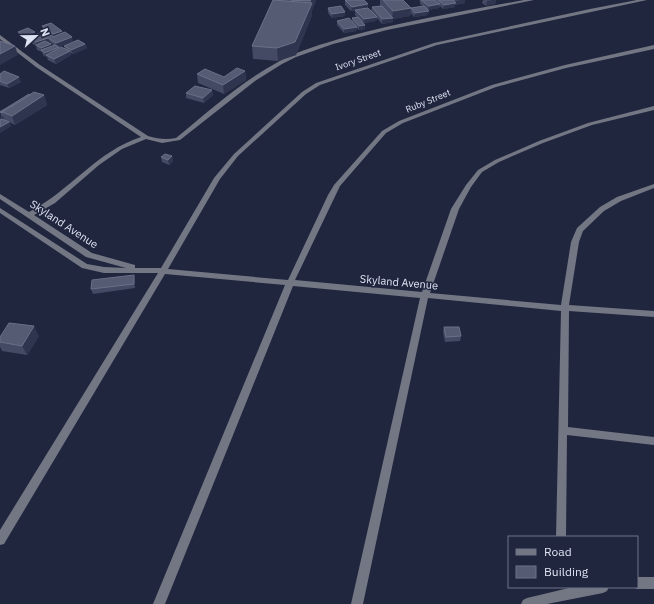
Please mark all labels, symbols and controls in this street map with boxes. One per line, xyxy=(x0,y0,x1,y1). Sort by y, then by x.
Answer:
north arrow xyxy=(16,16,56,56)
text: N xyxy=(37,26,53,39)
street label: Ivory Street xyxy=(333,47,382,72)
street label: Ruby Street xyxy=(404,87,452,115)
street label: Skyland Avenue xyxy=(27,197,101,251)
street label: Skyland Avenue xyxy=(359,272,439,292)
legend xyxy=(508,536,638,588)
text: Road xyxy=(544,544,572,559)
text: Building xyxy=(544,564,589,579)

